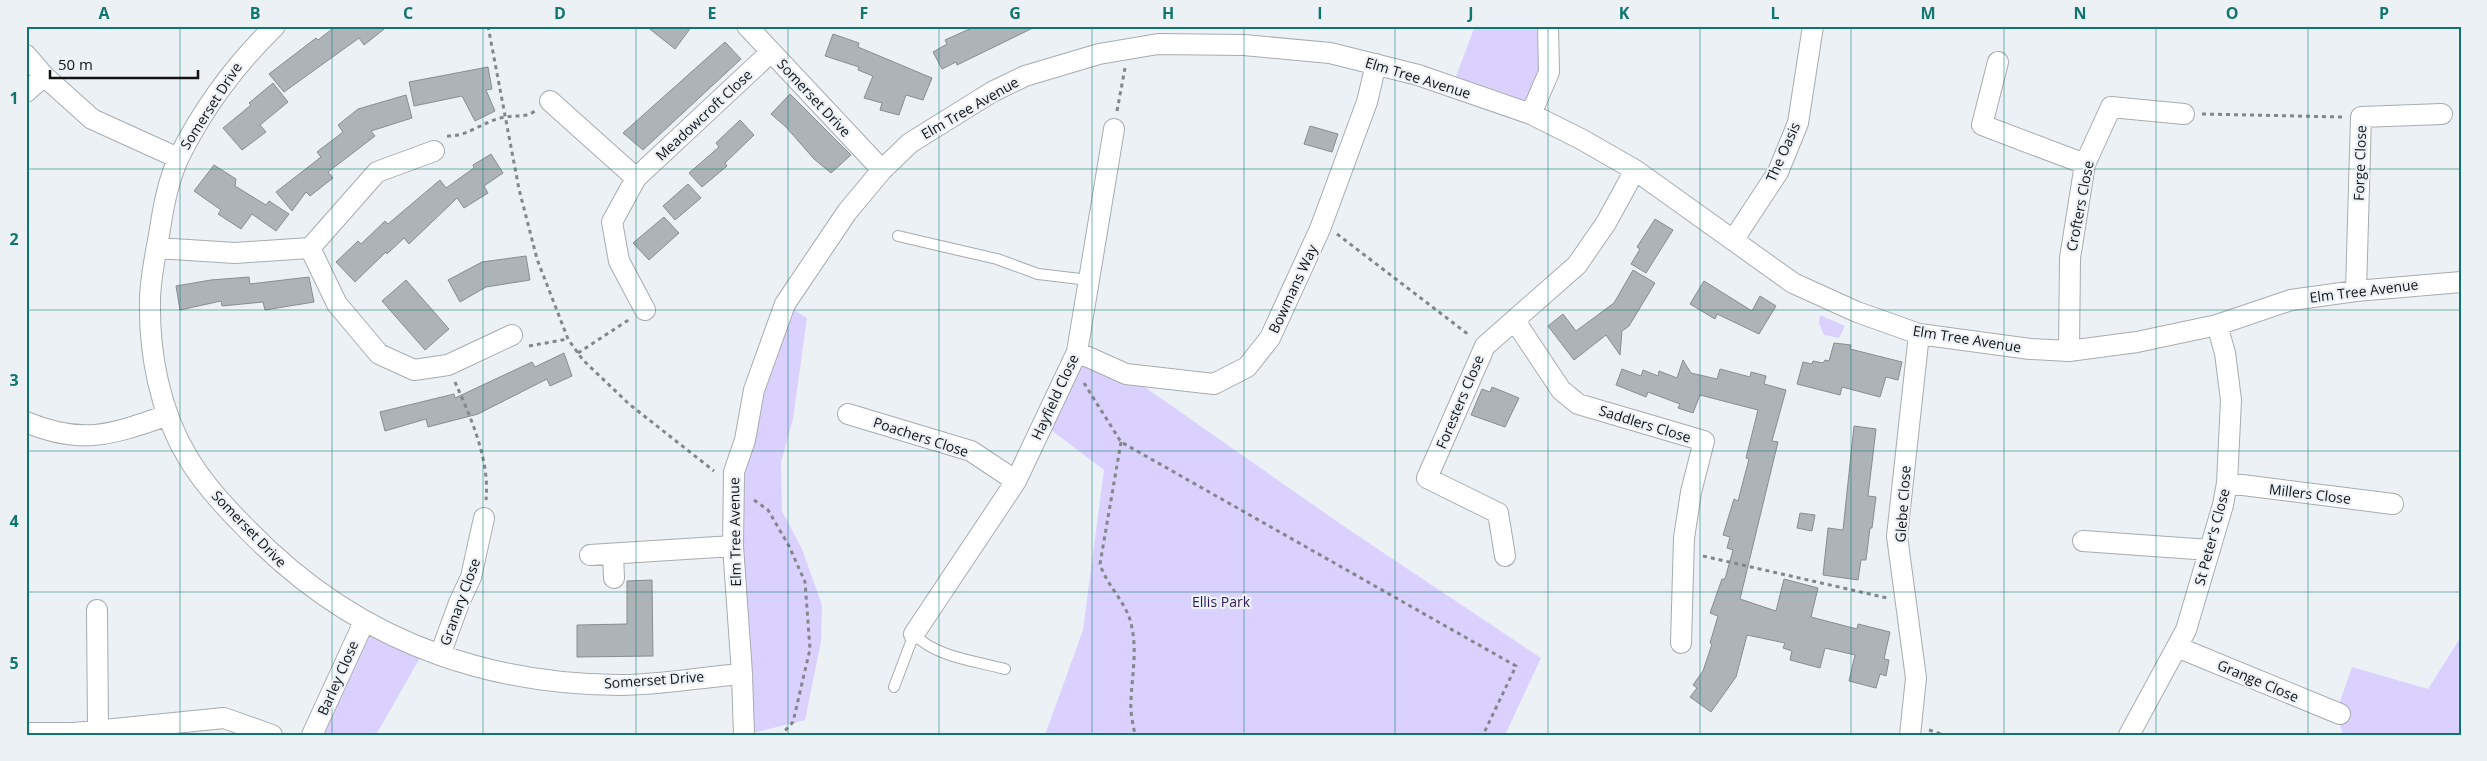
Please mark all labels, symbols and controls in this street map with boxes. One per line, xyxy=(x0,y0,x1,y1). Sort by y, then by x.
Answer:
text: A xyxy=(98,2,110,24)
text: B xyxy=(250,2,260,24)
text: C xyxy=(403,2,413,24)
text: D xyxy=(554,2,566,24)
text: E xyxy=(708,2,717,24)
text: F xyxy=(860,2,868,24)
text: G xyxy=(1009,2,1021,24)
text: H xyxy=(1162,2,1174,24)
text: I xyxy=(1317,2,1323,24)
text: J xyxy=(1466,2,1474,24)
text: K xyxy=(1619,2,1630,24)
text: L xyxy=(1770,2,1780,24)
text: M xyxy=(1920,2,1936,24)
text: N xyxy=(2073,2,2087,24)
text: O xyxy=(2226,2,2238,24)
text: P xyxy=(2379,2,2389,24)
scale bar xyxy=(50,48,198,80)
street label: Elm Tree Avenue xyxy=(1363,52,1473,103)
text: 50 m xyxy=(58,54,93,74)
street label: Somerset Drive xyxy=(773,55,856,141)
street label: Somerset Drive xyxy=(175,58,246,153)
street label: Meadowcroft Close xyxy=(651,65,756,164)
street label: Elm Tree Avenue xyxy=(918,72,1022,143)
text: 1 xyxy=(9,87,19,109)
street label: The Oasis xyxy=(1761,119,1804,185)
street label: Forge Close xyxy=(2349,125,2370,201)
street label: Crofters Close xyxy=(2061,159,2098,253)
text: 2 xyxy=(9,228,19,250)
street label: Bowmans Way xyxy=(1264,241,1322,336)
street label: Elm Tree Avenue xyxy=(2308,274,2420,307)
street label: Elm Tree Avenue xyxy=(1912,321,2023,356)
street label: Hayfield Close xyxy=(1026,351,1083,443)
street label: Foresters Close xyxy=(1431,352,1488,452)
text: 3 xyxy=(9,369,19,391)
street label: Saddlers Close xyxy=(1597,401,1694,447)
street label: Poachers Close xyxy=(871,412,971,461)
street label: Glebe Close xyxy=(1890,465,1915,543)
street label: Elm Tree Avenue xyxy=(724,477,745,587)
street label: Millers Close xyxy=(2268,479,2352,508)
street label: Somerset Drive xyxy=(208,486,291,571)
street label: St Peter's Close xyxy=(2189,486,2234,588)
text: 4 xyxy=(9,510,19,532)
street label: Granary Close xyxy=(435,555,484,648)
park label: Ellis Park xyxy=(1192,592,1251,611)
street label: Barley Close xyxy=(313,637,363,718)
text: 5 xyxy=(9,652,19,674)
street label: Grange Close xyxy=(2215,655,2302,706)
street label: Somerset Drive xyxy=(603,667,705,692)

